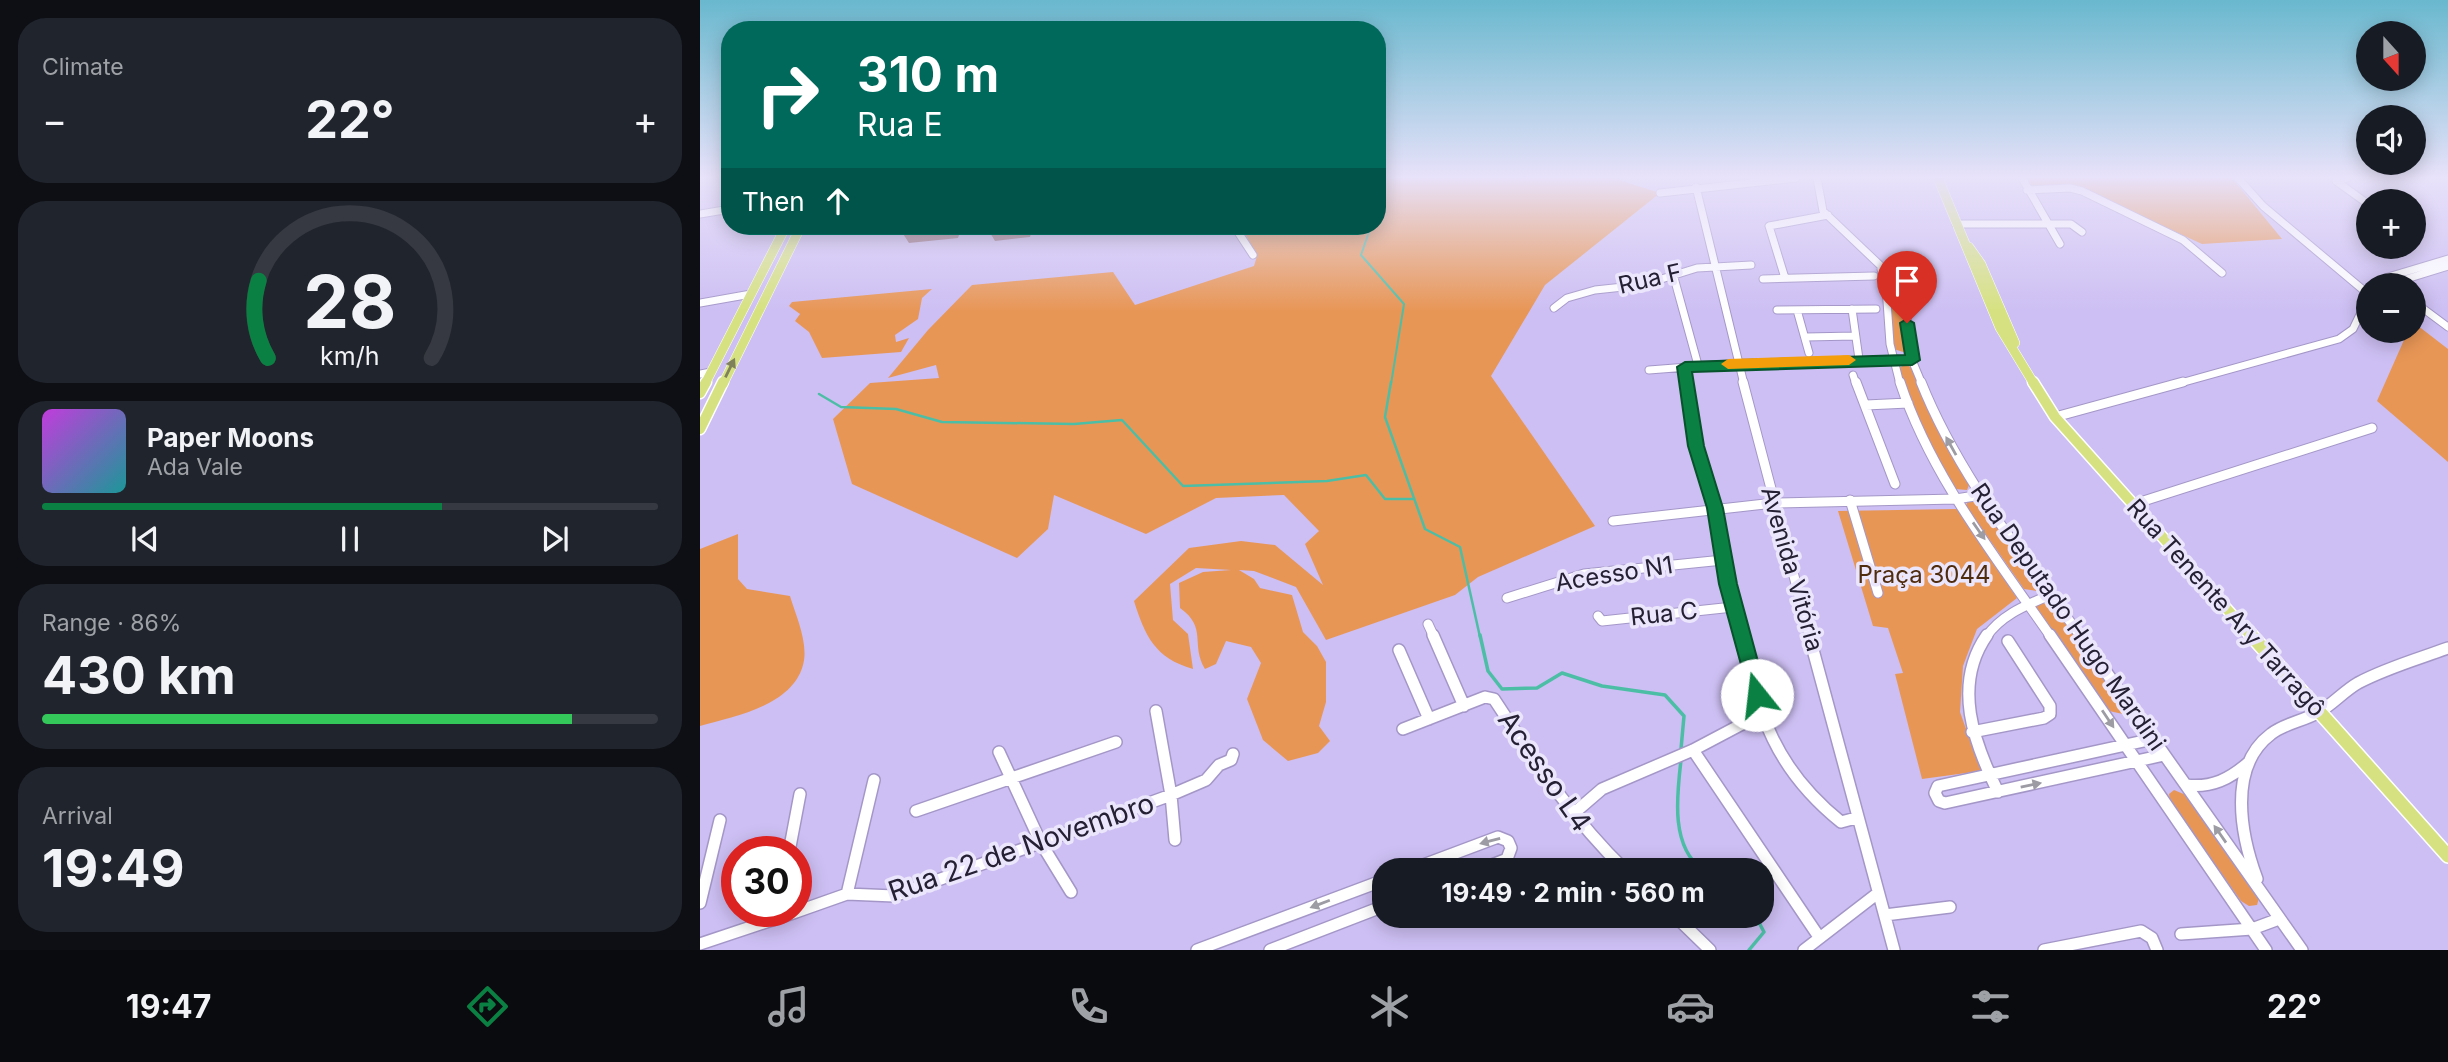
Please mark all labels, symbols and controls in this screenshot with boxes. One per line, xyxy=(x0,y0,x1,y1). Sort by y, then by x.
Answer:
north arrow xyxy=(2356,21,2426,91)
map controls xyxy=(2356,21,2426,343)
text: 310 m xyxy=(857,45,999,104)
icon: right xyxy=(742,49,833,140)
text: Climate xyxy=(42,53,124,81)
text: 22° xyxy=(305,88,395,151)
text: − xyxy=(42,97,67,143)
text: + xyxy=(633,97,658,143)
text: Rua E xyxy=(857,105,943,144)
button: sound xyxy=(2356,105,2426,175)
icon: ahead xyxy=(819,182,857,220)
text: Then xyxy=(742,186,805,217)
button: + xyxy=(2356,189,2426,259)
pin xyxy=(1877,251,1937,323)
text: 28 xyxy=(303,257,397,346)
street label: Rua F xyxy=(1615,257,1684,300)
icon: arrive xyxy=(1888,262,1926,300)
button: − xyxy=(2356,273,2426,343)
text: km/h xyxy=(320,341,380,371)
one-way arrow xyxy=(725,358,736,378)
text: Paper Moons xyxy=(147,422,314,453)
one-way arrow xyxy=(1945,436,1957,456)
text: Ada Vale xyxy=(147,453,243,481)
street label: Rua Deputado Hugo Mardini xyxy=(1965,478,2172,756)
street label: Avenida Vitória xyxy=(1755,483,1830,655)
street label: Rua Tenente Ary Tarragô xyxy=(2121,493,2332,722)
icon: previous xyxy=(126,520,164,558)
icon: pause xyxy=(331,520,369,558)
icon: next xyxy=(536,520,574,558)
one-way arrow xyxy=(1972,522,1986,540)
street label: Acesso N1 xyxy=(1553,550,1675,597)
park label: Praça 3044 xyxy=(1858,560,1990,589)
street label: Rua C xyxy=(1629,596,1699,631)
text: Range · 86% xyxy=(42,609,181,637)
text: 430 km xyxy=(42,644,236,707)
position arrow xyxy=(1720,658,1794,732)
street label: Acesso L4 xyxy=(1491,704,1599,838)
one-way arrow xyxy=(2101,710,2115,728)
one-way arrow xyxy=(2020,779,2042,790)
street label: Rua 22 de Novembro xyxy=(884,786,1158,908)
text: Arrival xyxy=(42,802,113,830)
one-way arrow xyxy=(2213,825,2227,843)
speed limit sign: 30 xyxy=(721,836,812,927)
one-way arrow xyxy=(1479,836,1501,847)
text: 19:49 xyxy=(42,837,185,900)
text: 19:49 · 2 min · 560 m xyxy=(1441,877,1705,908)
one-way arrow xyxy=(1310,898,1331,909)
icon: directions xyxy=(463,982,512,1031)
icon: music xyxy=(764,982,813,1031)
icon: phone xyxy=(1064,982,1113,1031)
icon: climate xyxy=(1365,982,1414,1031)
icon: car xyxy=(1666,982,1715,1031)
icon: filters xyxy=(1966,982,2015,1031)
text: 19:47 xyxy=(126,987,211,1026)
text: 22° xyxy=(2267,987,2322,1026)

